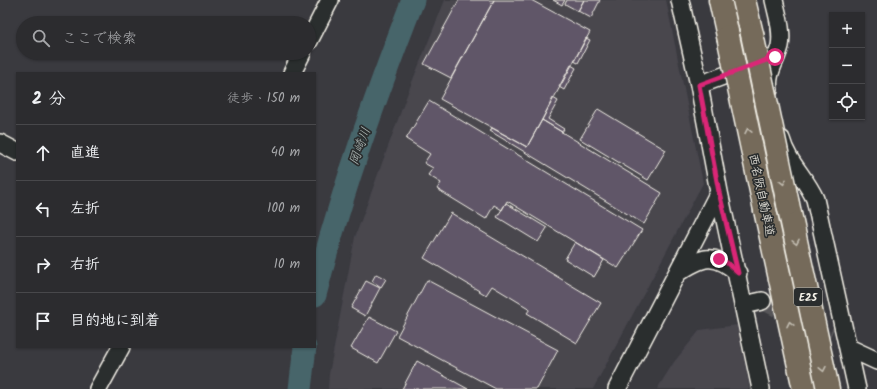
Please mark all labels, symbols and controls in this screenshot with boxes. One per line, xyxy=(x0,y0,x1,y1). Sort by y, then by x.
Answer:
map controls xyxy=(829,12,865,120)
button: + xyxy=(829,12,865,48)
search box xyxy=(16,16,316,60)
icon: search xyxy=(30,27,52,49)
text: ここで検索 xyxy=(62,27,137,51)
route start xyxy=(766,48,784,66)
button: − xyxy=(829,48,865,84)
button: locate xyxy=(829,84,865,120)
text: 2 分 xyxy=(32,86,65,113)
text: 徒歩 · 150 m xyxy=(227,88,300,109)
water label: 岡崎川 xyxy=(344,125,377,168)
one-way arrow xyxy=(744,128,752,134)
text: 直進 xyxy=(70,141,100,165)
icon: ahead xyxy=(32,142,54,164)
text: 40 m xyxy=(271,142,300,163)
street label: 西名阪自動車道 xyxy=(743,152,780,238)
one-way arrow xyxy=(779,179,787,185)
text: 左折 xyxy=(70,197,100,221)
icon: left xyxy=(32,198,54,220)
text: 100 m xyxy=(267,198,300,219)
one-way arrow xyxy=(792,239,800,245)
route end xyxy=(710,250,728,268)
text: 右折 xyxy=(70,253,100,277)
icon: right xyxy=(32,254,54,276)
text: 10 m xyxy=(274,254,300,275)
road number: E25 xyxy=(794,288,822,306)
text: 目的地に到着 xyxy=(70,309,160,333)
icon: arrive xyxy=(32,310,54,332)
one-way arrow xyxy=(786,320,795,327)
one-way arrow xyxy=(819,366,827,372)

